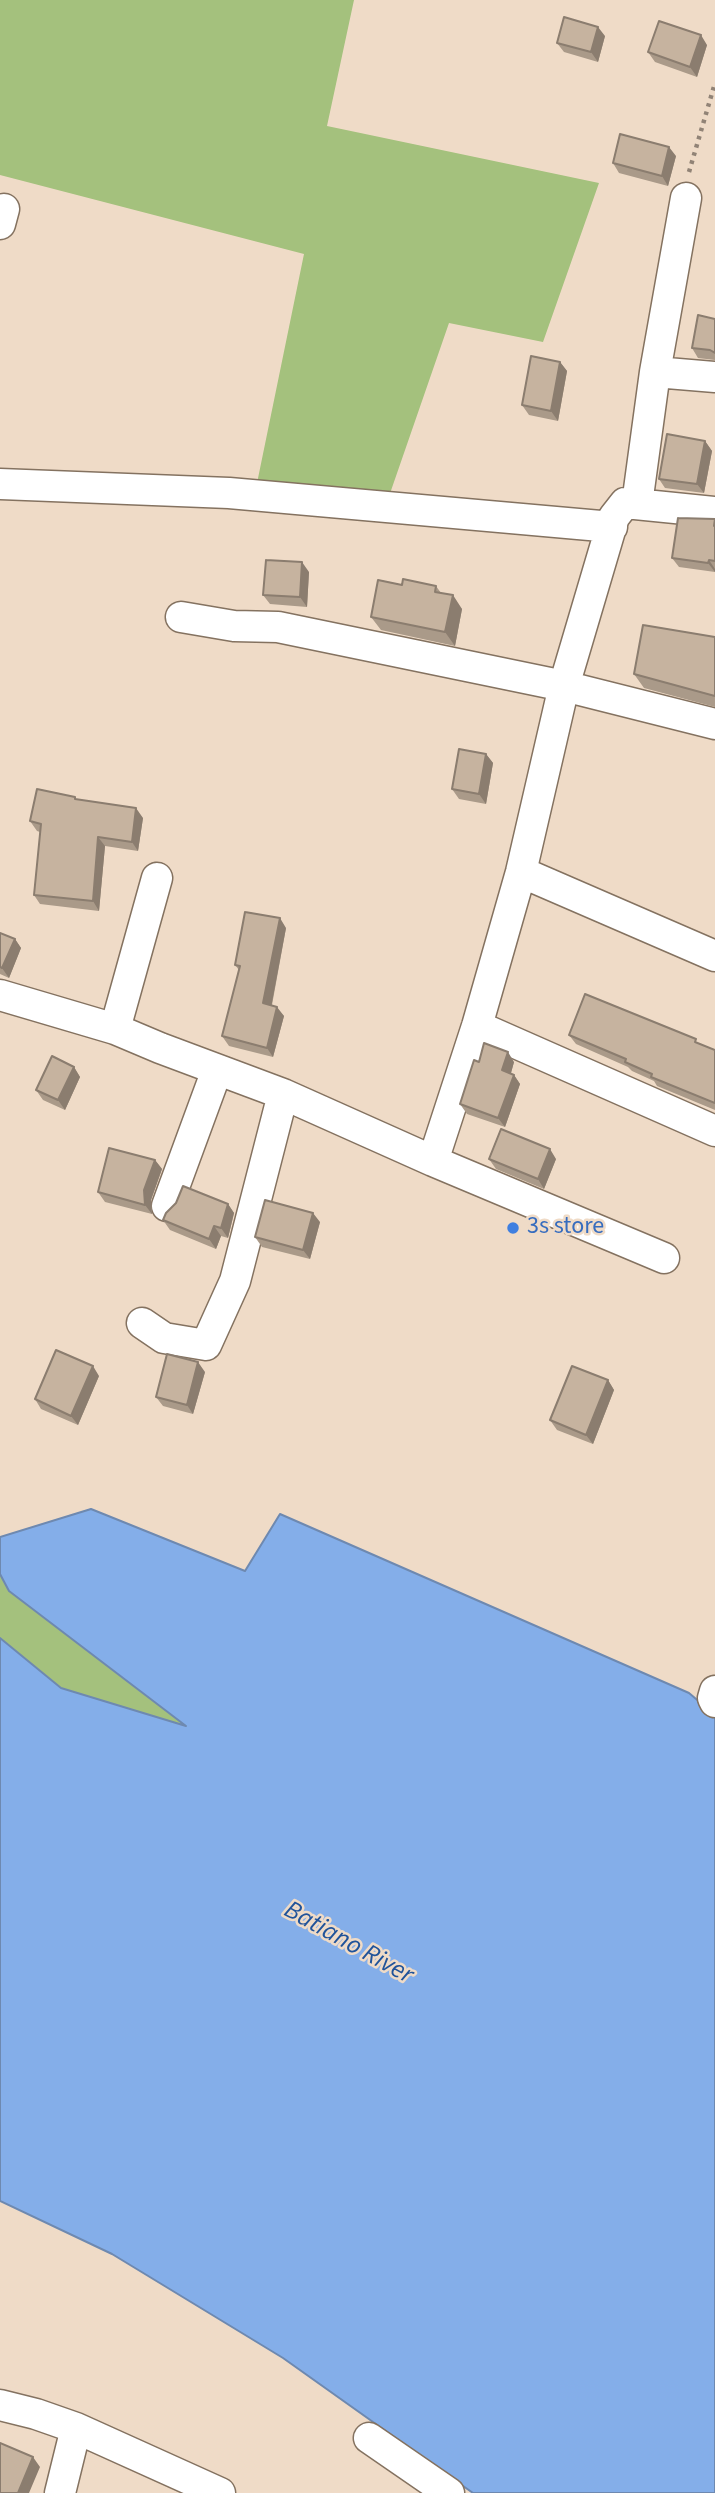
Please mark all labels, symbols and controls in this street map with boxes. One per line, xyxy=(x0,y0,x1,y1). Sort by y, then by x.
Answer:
place label: 3s store xyxy=(527,1214,604,1242)
marker: 3s store xyxy=(505,1220,521,1236)
water label: Batiano River xyxy=(278,1896,418,1992)

